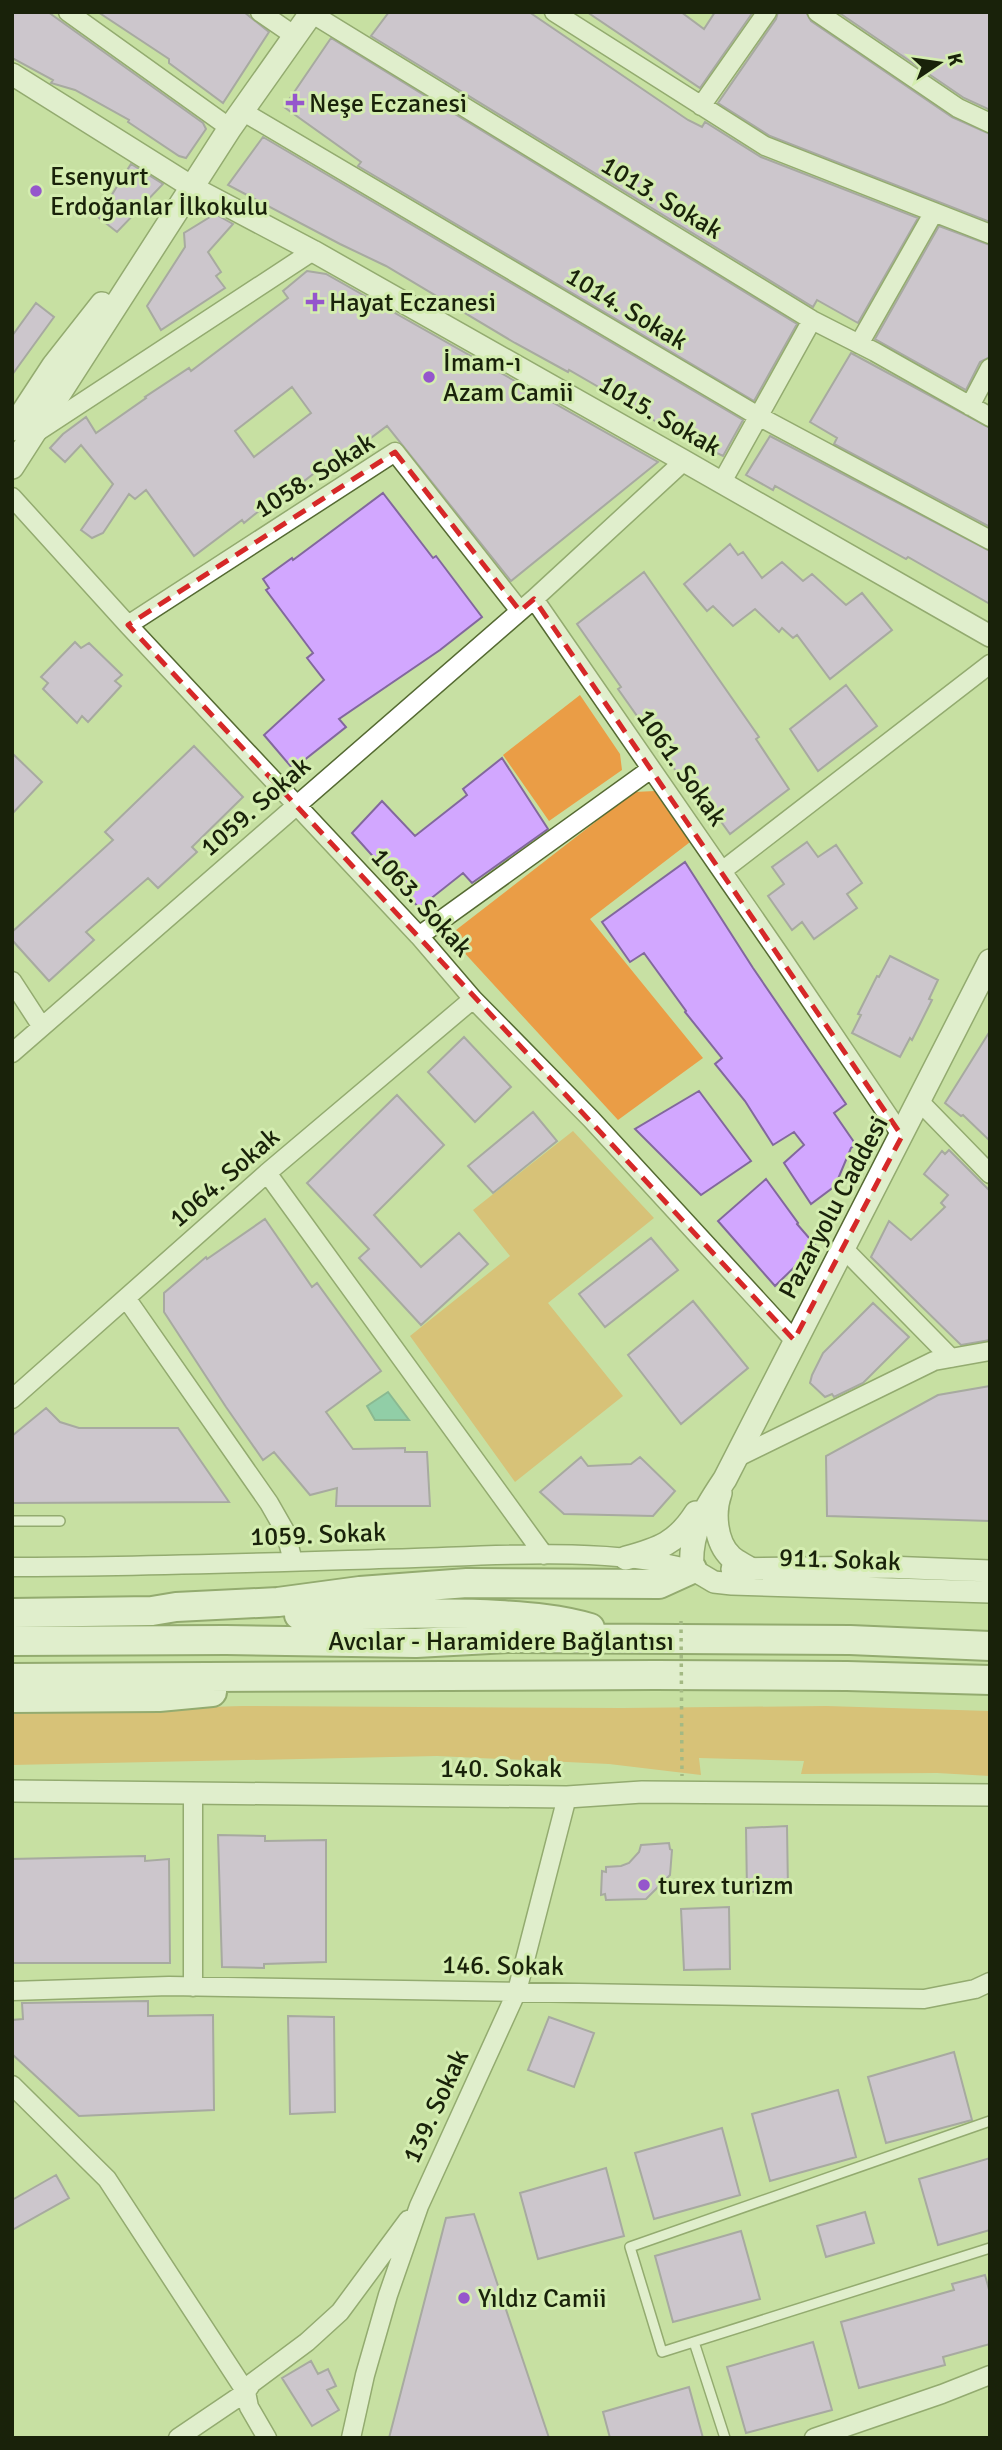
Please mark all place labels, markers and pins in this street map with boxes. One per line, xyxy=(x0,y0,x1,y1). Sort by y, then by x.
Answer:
place label: Neşe Eczanesi xyxy=(309,88,467,120)
marker: Neşe Eczanesi xyxy=(287,95,303,111)
place label: Esenyurt Erdoğanlar İlkokulu xyxy=(50,161,268,223)
marker: Esenyurt Erdoğanlar İlkokulu xyxy=(28,183,44,199)
place label: Hayat Eczanesi xyxy=(329,287,496,319)
marker: Hayat Eczanesi xyxy=(307,294,323,310)
place label: İmam-ı Azam Camii xyxy=(443,347,574,409)
marker: İmam-ı Azam Camii xyxy=(421,369,437,385)
place label: turex turizm xyxy=(658,1870,794,1902)
marker: turex turizm xyxy=(636,1877,652,1893)
place label: Yıldız Camii xyxy=(478,2283,607,2315)
marker: Yıldız Camii xyxy=(456,2290,472,2306)

